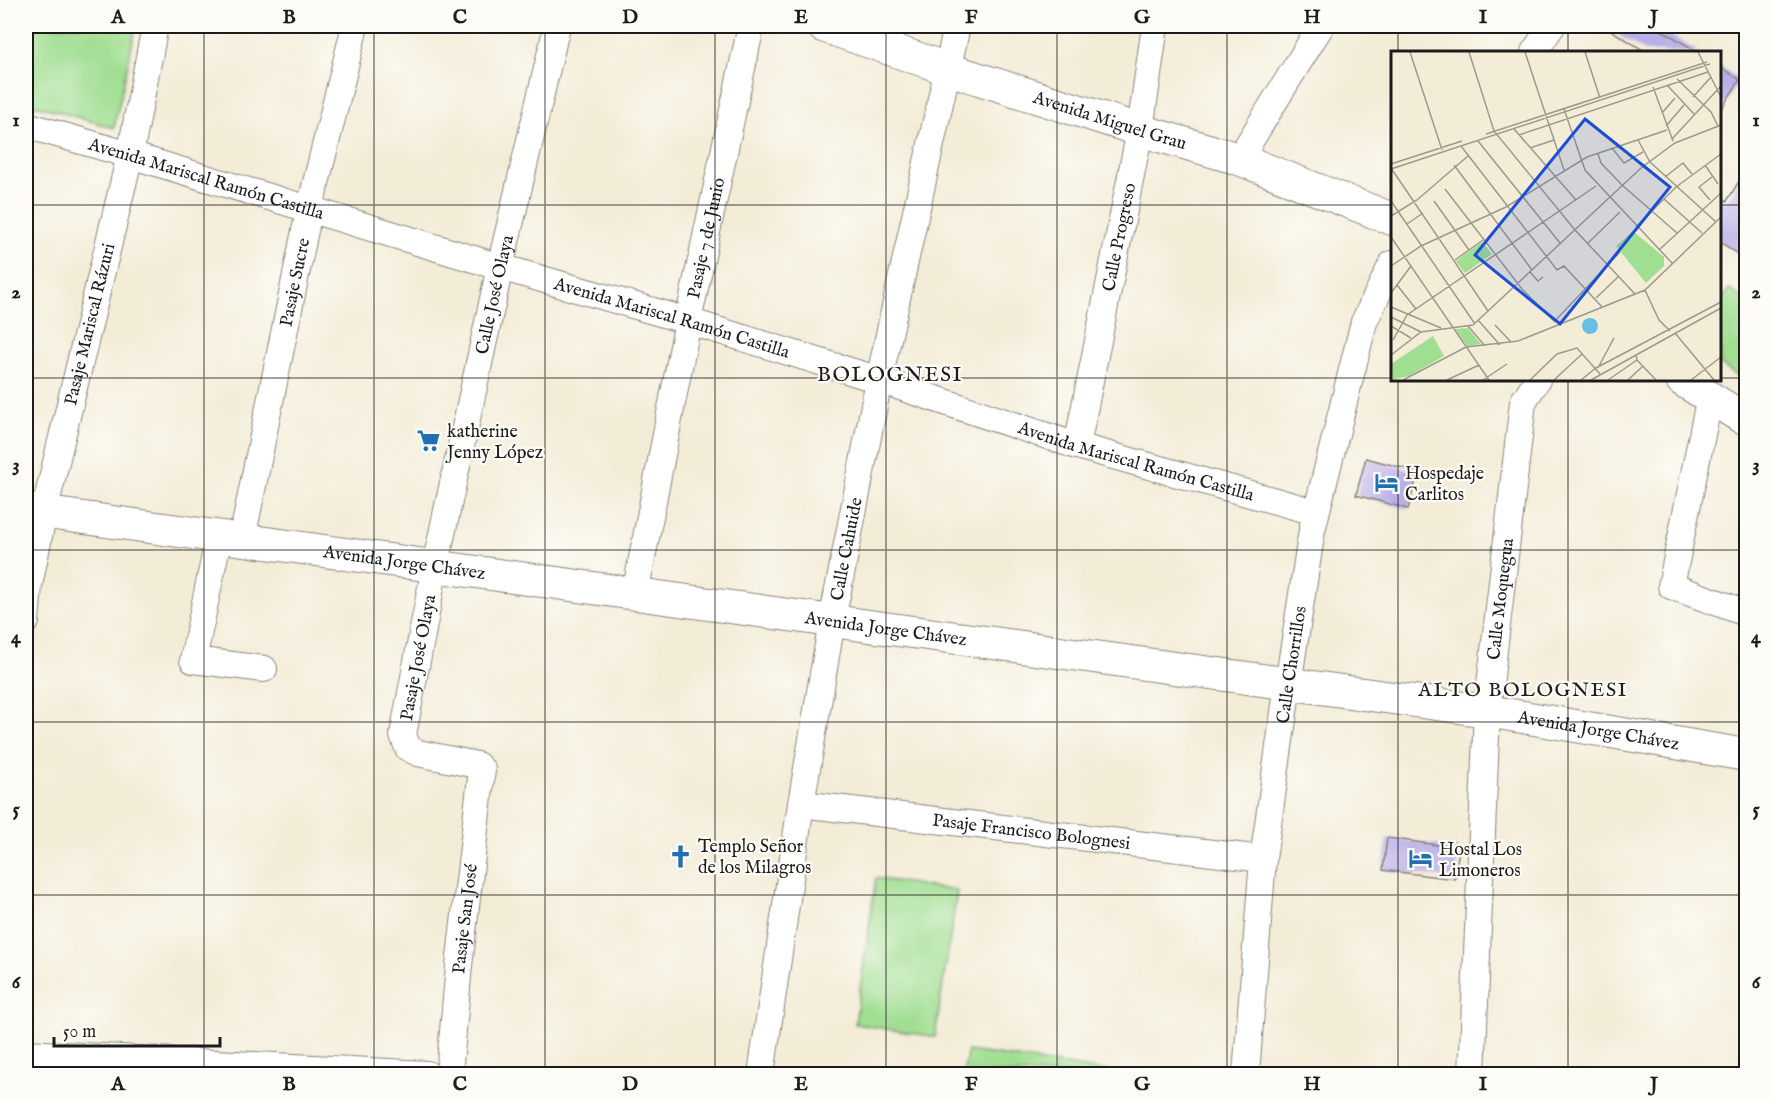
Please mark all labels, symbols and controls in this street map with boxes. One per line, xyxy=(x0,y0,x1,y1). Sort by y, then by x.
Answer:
text: A xyxy=(110,5,126,30)
text: B xyxy=(282,5,296,30)
text: C xyxy=(453,5,467,30)
text: D xyxy=(622,5,638,30)
text: E xyxy=(794,5,808,30)
text: F xyxy=(965,5,978,30)
text: G xyxy=(1134,5,1151,30)
text: H xyxy=(1303,5,1321,30)
text: I xyxy=(1479,5,1488,30)
text: J xyxy=(1647,5,1659,30)
inset map xyxy=(1391,51,1721,381)
street label: Avenida Miguel Grau xyxy=(1029,86,1189,156)
text: 1 xyxy=(12,108,20,133)
text: 1 xyxy=(1752,108,1760,133)
street label: Avenida Mariscal Ramón Castilla xyxy=(85,133,326,226)
street label: Pasaje 7 de Junio xyxy=(683,175,731,301)
street label: Calle Progreso xyxy=(1098,181,1142,294)
street label: Calle José Olaya xyxy=(471,233,520,357)
street label: Pasaje Sucre xyxy=(276,236,316,329)
street label: Pasaje Mariscal Rázuri xyxy=(60,241,121,408)
street label: Avenida Mariscal Ramón Castilla xyxy=(550,273,792,365)
text: 2 xyxy=(11,280,21,305)
text: 2 xyxy=(1751,280,1761,305)
district label: BOLOGNESI xyxy=(817,362,963,389)
street label: Avenida Mariscal Ramón Castilla xyxy=(1014,417,1256,508)
place label: katherine Jenny López xyxy=(445,421,543,465)
supermarket icon: katherine Jenny López xyxy=(416,428,442,454)
text: 3 xyxy=(12,453,20,478)
text: 3 xyxy=(1752,453,1760,478)
place label: Hospedaje Carlitos xyxy=(1405,463,1484,507)
hotel icon: Hospedaje Carlitos xyxy=(1374,470,1400,496)
street label: Calle Cahuide xyxy=(826,496,869,603)
street label: Calle Moquegua xyxy=(1483,537,1520,661)
street label: Avenida Jorge Chávez xyxy=(321,541,487,586)
street label: Pasaje José Olaya xyxy=(396,593,442,723)
street label: Calle Chorrillos xyxy=(1272,605,1313,725)
street label: Avenida Jorge Chávez xyxy=(802,607,968,652)
text: 4 xyxy=(11,625,22,650)
text: 4 xyxy=(1751,625,1762,650)
district label: ALTO BOLOGNESI xyxy=(1417,678,1628,703)
street label: Avenida Jorge Chávez xyxy=(1515,706,1681,756)
text: 5 xyxy=(12,797,20,822)
text: 5 xyxy=(1752,797,1760,822)
street label: Pasaje Francisco Bolognesi xyxy=(931,810,1132,856)
place label: Templo Señor de los Milagros xyxy=(698,836,811,880)
place label: Hostal Los Limoneros xyxy=(1439,839,1522,883)
church icon: Templo Señor de los Milagros xyxy=(667,843,693,869)
hotel icon: Hostal Los Limoneros xyxy=(1408,846,1434,872)
street label: Pasaje San José xyxy=(448,863,484,975)
text: 6 xyxy=(12,970,22,995)
text: 6 xyxy=(1752,970,1762,995)
scale bar xyxy=(54,1010,220,1048)
text: 50 m xyxy=(63,1021,96,1044)
text: A xyxy=(110,1072,126,1097)
text: B xyxy=(282,1072,296,1097)
text: C xyxy=(453,1072,467,1097)
text: D xyxy=(622,1072,638,1097)
text: E xyxy=(794,1072,808,1097)
text: F xyxy=(965,1072,978,1097)
text: G xyxy=(1134,1072,1151,1097)
text: H xyxy=(1303,1072,1321,1097)
text: I xyxy=(1479,1072,1488,1097)
text: J xyxy=(1647,1072,1659,1097)

